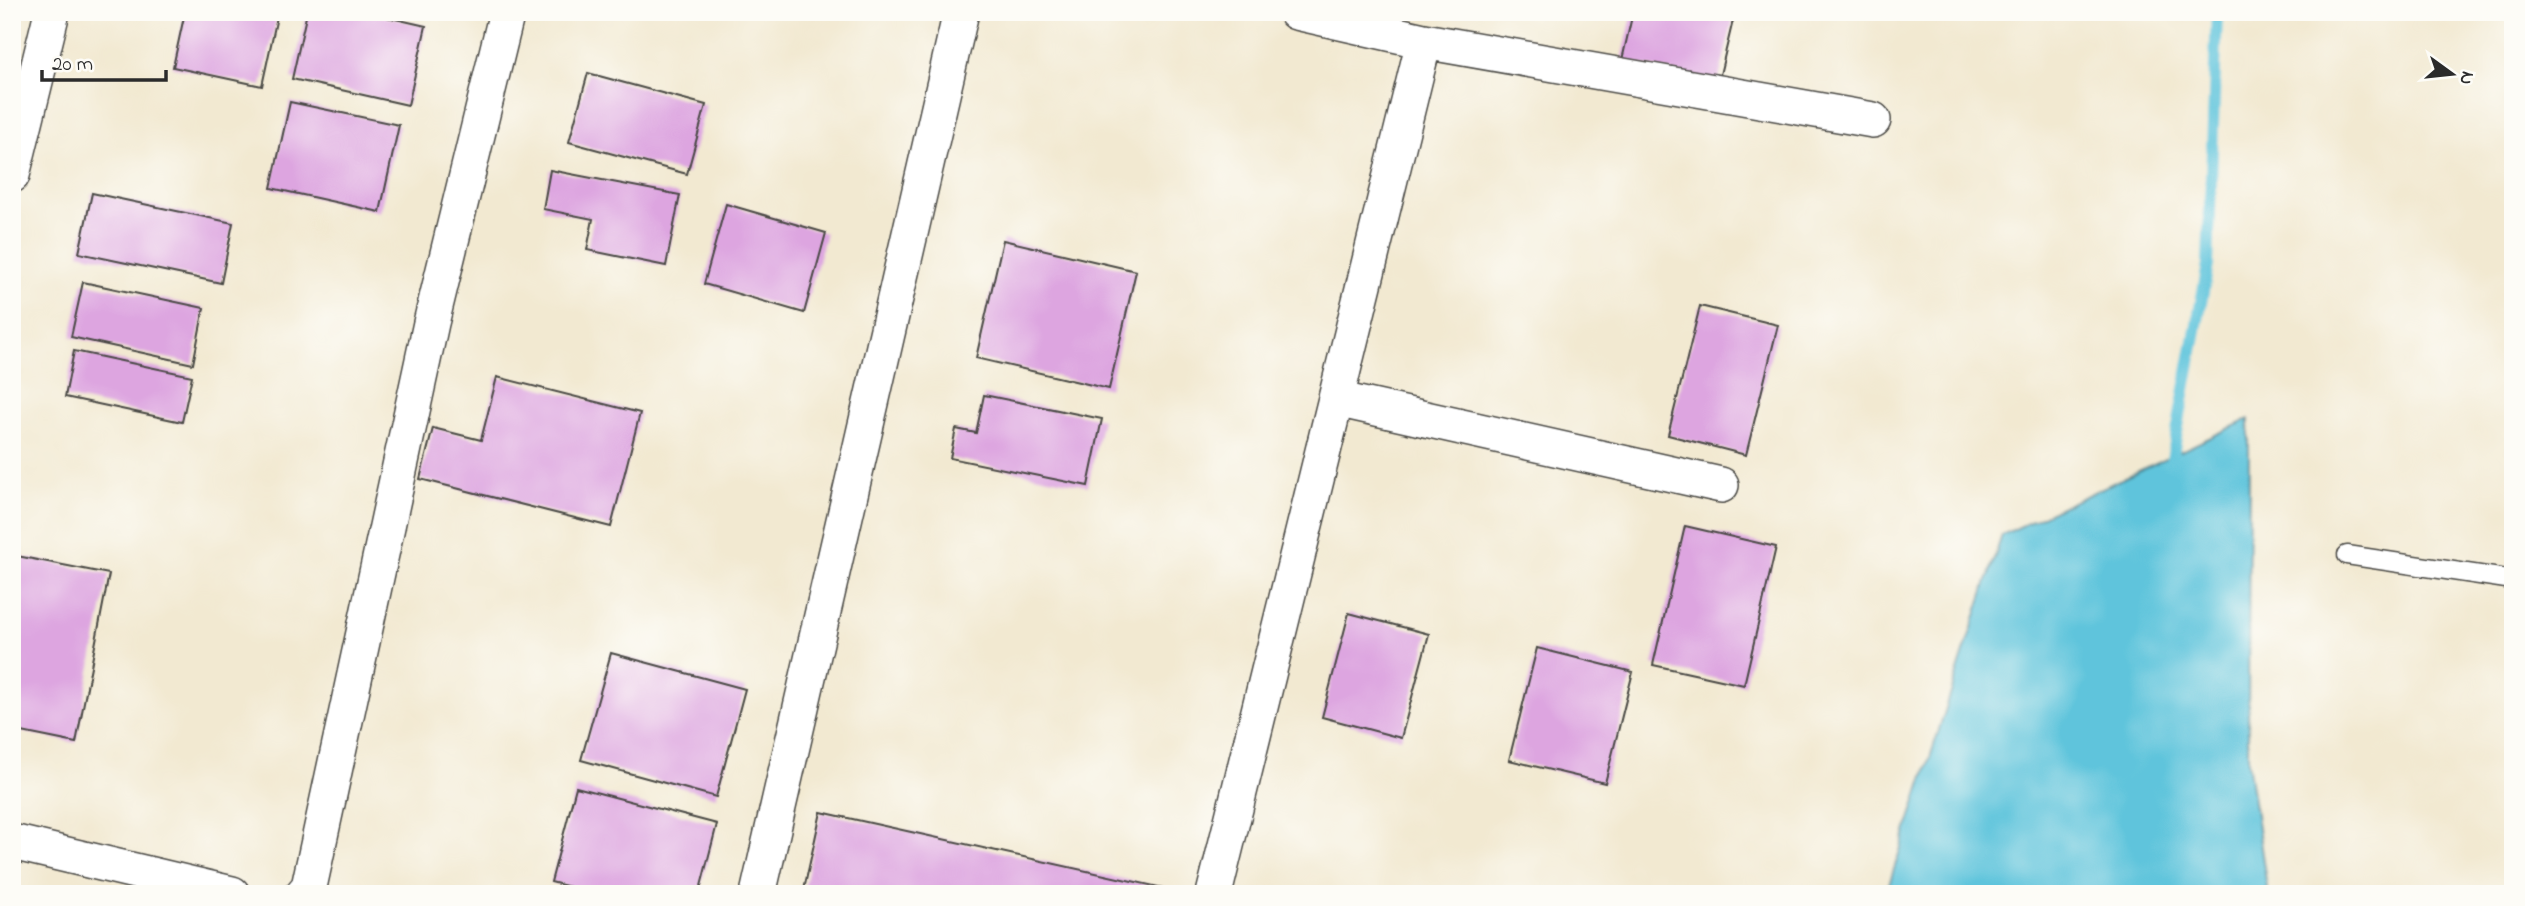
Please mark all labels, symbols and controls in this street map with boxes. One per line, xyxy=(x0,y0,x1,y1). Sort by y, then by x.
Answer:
scale bar xyxy=(42,38,166,82)
north arrow xyxy=(2416,38,2486,108)
text: 20 m xyxy=(52,50,93,80)
text: N xyxy=(2451,68,2481,88)

